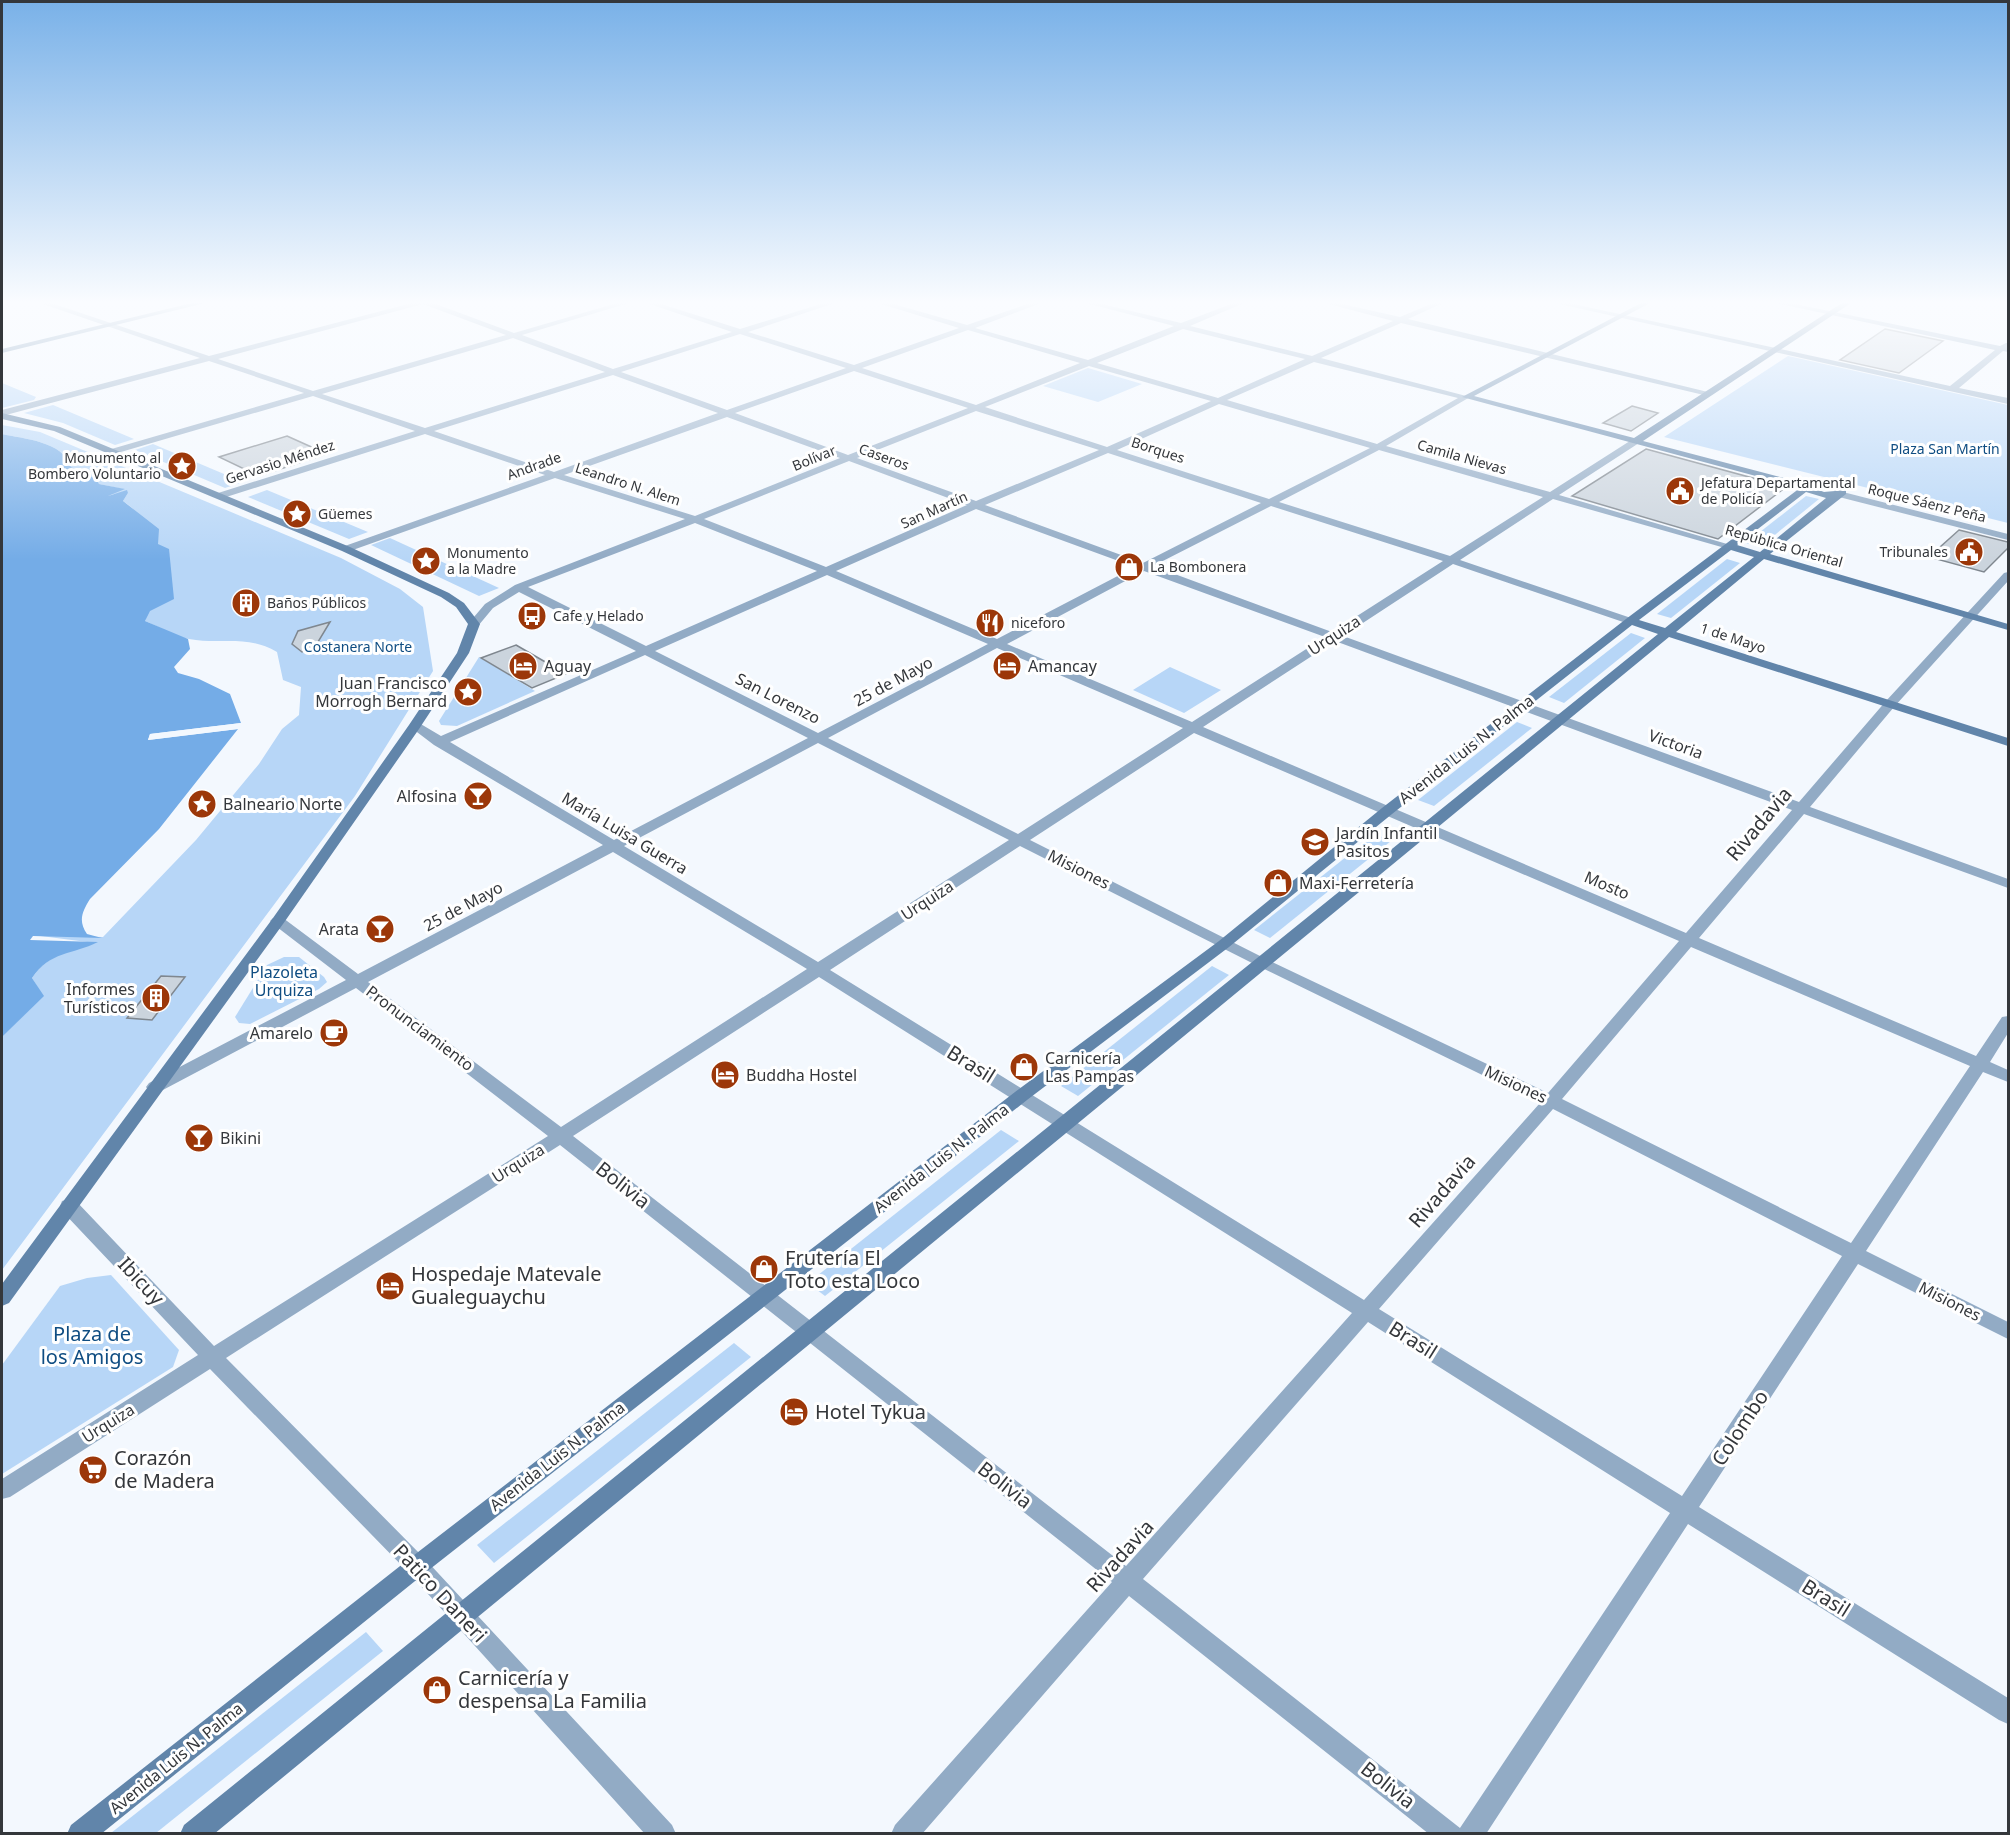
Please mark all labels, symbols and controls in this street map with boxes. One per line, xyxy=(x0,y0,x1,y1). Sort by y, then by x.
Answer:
street label: Borques xyxy=(1129,432,1187,467)
street label: Gervasio Méndez xyxy=(223,435,337,488)
street label: Camila Nievas xyxy=(1415,435,1509,478)
street label: Caseros xyxy=(856,439,912,474)
park label: Plaza San Martín xyxy=(1890,439,2000,458)
street label: Bolívar xyxy=(789,440,839,475)
street label: Andrade xyxy=(504,447,564,484)
place label: Monumento al Bombero Voluntario xyxy=(28,448,161,483)
place icon: Monumento al Bombero Voluntario xyxy=(166,450,198,482)
street label: Leandro N. Alem xyxy=(573,458,683,509)
place label: Jefatura Departamental de Policía xyxy=(1699,473,1856,508)
public building icon: Jefatura Departamental de Policía xyxy=(1664,475,1696,507)
street label: Roque Sáenz Peña xyxy=(1866,479,1988,526)
street label: San Martín xyxy=(897,486,970,533)
place icon: Güemes xyxy=(281,498,313,530)
place label: Güemes xyxy=(318,504,373,523)
street label: República Oriental xyxy=(1723,520,1845,571)
public building icon: Tribunales xyxy=(1953,536,1985,568)
place label: Tribunales xyxy=(1880,542,1948,561)
place label: Monumento a la Madre xyxy=(447,543,529,578)
place icon: Monumento a la Madre xyxy=(410,545,442,577)
shop icon: La Bombonera xyxy=(1113,551,1145,583)
place label: La Bombonera xyxy=(1150,557,1246,576)
building icon: Baños Públicos xyxy=(230,587,262,619)
place label: Baños Públicos xyxy=(267,593,367,612)
bus stop icon: Cafe y Helado xyxy=(516,600,548,632)
place label: Cafe y Helado xyxy=(553,606,644,625)
restaurant icon: niceforo xyxy=(974,607,1006,639)
street label: Urquiza xyxy=(1304,610,1364,660)
place label: niceforo xyxy=(1011,613,1065,632)
street label: 1 de Mayo xyxy=(1698,618,1768,657)
park label: Costanera Norte xyxy=(304,637,412,656)
hotel icon: Aguay xyxy=(507,650,539,682)
hotel icon: Amancay xyxy=(991,650,1023,682)
street label: 25 de Mayo xyxy=(850,651,936,711)
place label: Aguay xyxy=(544,655,592,677)
place label: Amancay xyxy=(1028,655,1098,677)
street label: San Lorenzo xyxy=(732,667,824,729)
place label: Juan Francisco Morrogh Bernard xyxy=(315,672,447,712)
place icon: Juan Francisco Morrogh Bernard xyxy=(452,676,484,708)
street label: Avenida Luis N. Palma xyxy=(1394,689,1538,809)
street label: Victoria xyxy=(1646,724,1706,764)
bar icon: Alfosina xyxy=(462,780,494,812)
street label: Rivadavia xyxy=(1720,781,1798,866)
place label: Alfosina xyxy=(397,785,457,807)
street label: María Luisa Guerra xyxy=(558,787,692,879)
place icon: Balneario Norte xyxy=(186,788,218,820)
place label: Balneario Norte xyxy=(223,793,342,815)
place label: Jardín Infantil Pasitos xyxy=(1334,822,1437,862)
school or university icon: Jardín Infantil Pasitos xyxy=(1299,826,1331,858)
street label: Misiones xyxy=(1044,844,1114,894)
street label: Mosto xyxy=(1581,866,1633,904)
shop icon: Maxi-Ferretería xyxy=(1262,867,1294,899)
place label: Maxi-Ferretería xyxy=(1299,872,1414,894)
street label: Urquiza xyxy=(897,875,957,925)
street label: 25 de Mayo xyxy=(420,876,506,936)
bar icon: Arata xyxy=(364,913,396,945)
place label: Arata xyxy=(319,918,359,940)
park label: Plazoleta Urquiza xyxy=(250,961,318,1001)
place label: Informes Turísticos xyxy=(64,978,135,1018)
street label: Pronunciamiento xyxy=(362,980,478,1076)
building icon: Informes Turísticos xyxy=(140,982,172,1014)
cafe icon: Amarelo xyxy=(318,1017,350,1049)
place label: Amarelo xyxy=(250,1022,313,1044)
street label: Brasil xyxy=(942,1038,1000,1089)
place label: Carnicería Las Pampas xyxy=(1045,1047,1134,1087)
shop icon: Carnicería Las Pampas xyxy=(1008,1051,1040,1083)
hotel icon: Buddha Hostel xyxy=(709,1059,741,1091)
street label: Misiones xyxy=(1481,1060,1551,1108)
place label: Buddha Hostel xyxy=(746,1064,857,1086)
street label: Avenida Luis N. Palma xyxy=(869,1098,1013,1218)
bar icon: Bikini xyxy=(183,1122,215,1154)
place label: Bikini xyxy=(220,1127,261,1149)
street label: Urquiza xyxy=(487,1138,549,1188)
street label: Rivadavia xyxy=(1402,1148,1481,1233)
street label: Bolivia xyxy=(591,1155,656,1214)
place label: Frutería El Toto esta Loco xyxy=(785,1244,920,1294)
street label: Ibicuy xyxy=(112,1251,171,1311)
shop icon: Frutería El Toto esta Loco xyxy=(748,1253,780,1285)
place label: Hospedaje Matevale Gualeguaychu xyxy=(411,1260,602,1310)
hotel icon: Hospedaje Matevale Gualeguaychu xyxy=(374,1270,406,1302)
street label: Misiones xyxy=(1915,1276,1985,1326)
street label: Brasil xyxy=(1384,1314,1442,1365)
park label: Plaza de los Amigos xyxy=(41,1320,143,1370)
street label: Colombo xyxy=(1705,1385,1774,1471)
street label: Avenida Luis N. Palma xyxy=(485,1396,629,1516)
hotel icon: Hotel Tykua xyxy=(778,1396,810,1428)
street label: Urquiza xyxy=(77,1398,139,1448)
place label: Hotel Tykua xyxy=(815,1398,926,1425)
place label: Corazón de Madera xyxy=(114,1444,215,1494)
supermarket icon: Corazón de Madera xyxy=(77,1454,109,1486)
street label: Bolivia xyxy=(973,1455,1038,1514)
street label: Rivadavia xyxy=(1080,1514,1159,1598)
street label: Patico Daneri xyxy=(388,1538,493,1648)
street label: Brasil xyxy=(1797,1572,1855,1623)
place label: Carnicería y despensa La Familia xyxy=(458,1664,647,1714)
shop icon: Carnicería y despensa La Familia xyxy=(421,1674,453,1706)
street label: Avenida Luis N. Palma xyxy=(105,1697,247,1819)
street label: Bolivia xyxy=(1356,1755,1421,1814)

